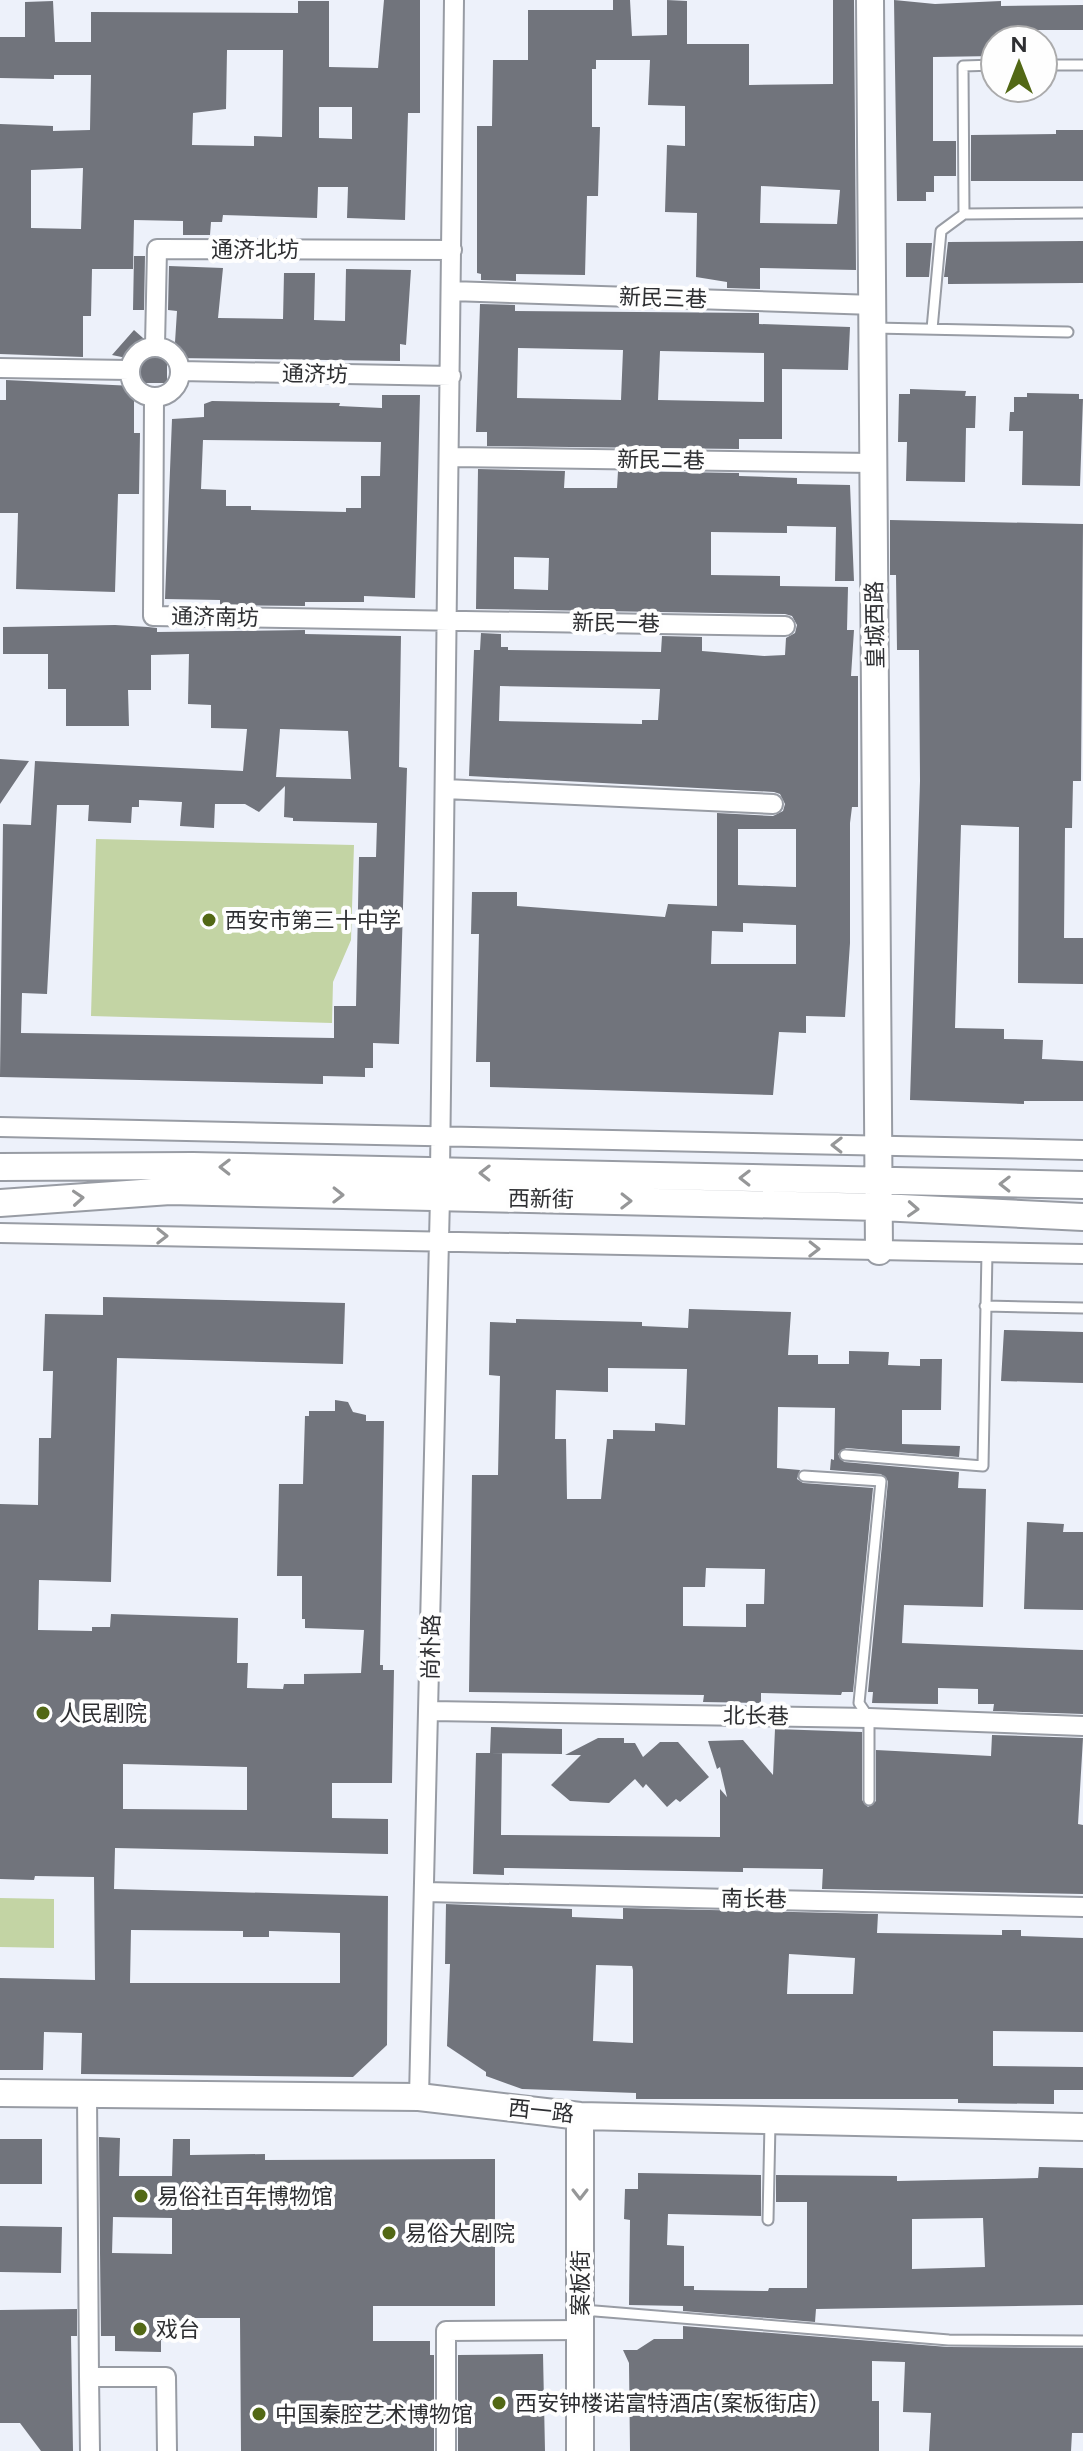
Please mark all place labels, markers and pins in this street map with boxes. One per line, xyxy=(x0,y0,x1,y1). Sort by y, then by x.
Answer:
place label: 西安市第三十中学 xyxy=(225,907,401,934)
marker: 西安市第三十中学 xyxy=(200,911,218,929)
place label: 人民剧院 xyxy=(59,1700,147,1727)
marker: 人民剧院 xyxy=(34,1704,52,1722)
place label: 易俗社百年博物馆 xyxy=(157,2183,333,2210)
marker: 易俗社百年博物馆 xyxy=(132,2187,150,2205)
place label: 易俗大剧院 xyxy=(405,2220,515,2247)
marker: 易俗大剧院 xyxy=(380,2224,398,2242)
place label: 戏台 xyxy=(156,2316,200,2343)
marker: 戏台 xyxy=(131,2320,149,2338)
place label: 西安钟楼诺富特酒店(案板街店) xyxy=(515,2390,817,2417)
marker: 西安钟楼诺富特酒店(案板街店) xyxy=(490,2394,508,2412)
place label: 中国秦腔艺术博物馆 xyxy=(275,2401,473,2428)
marker: 中国秦腔艺术博物馆 xyxy=(250,2405,268,2423)

